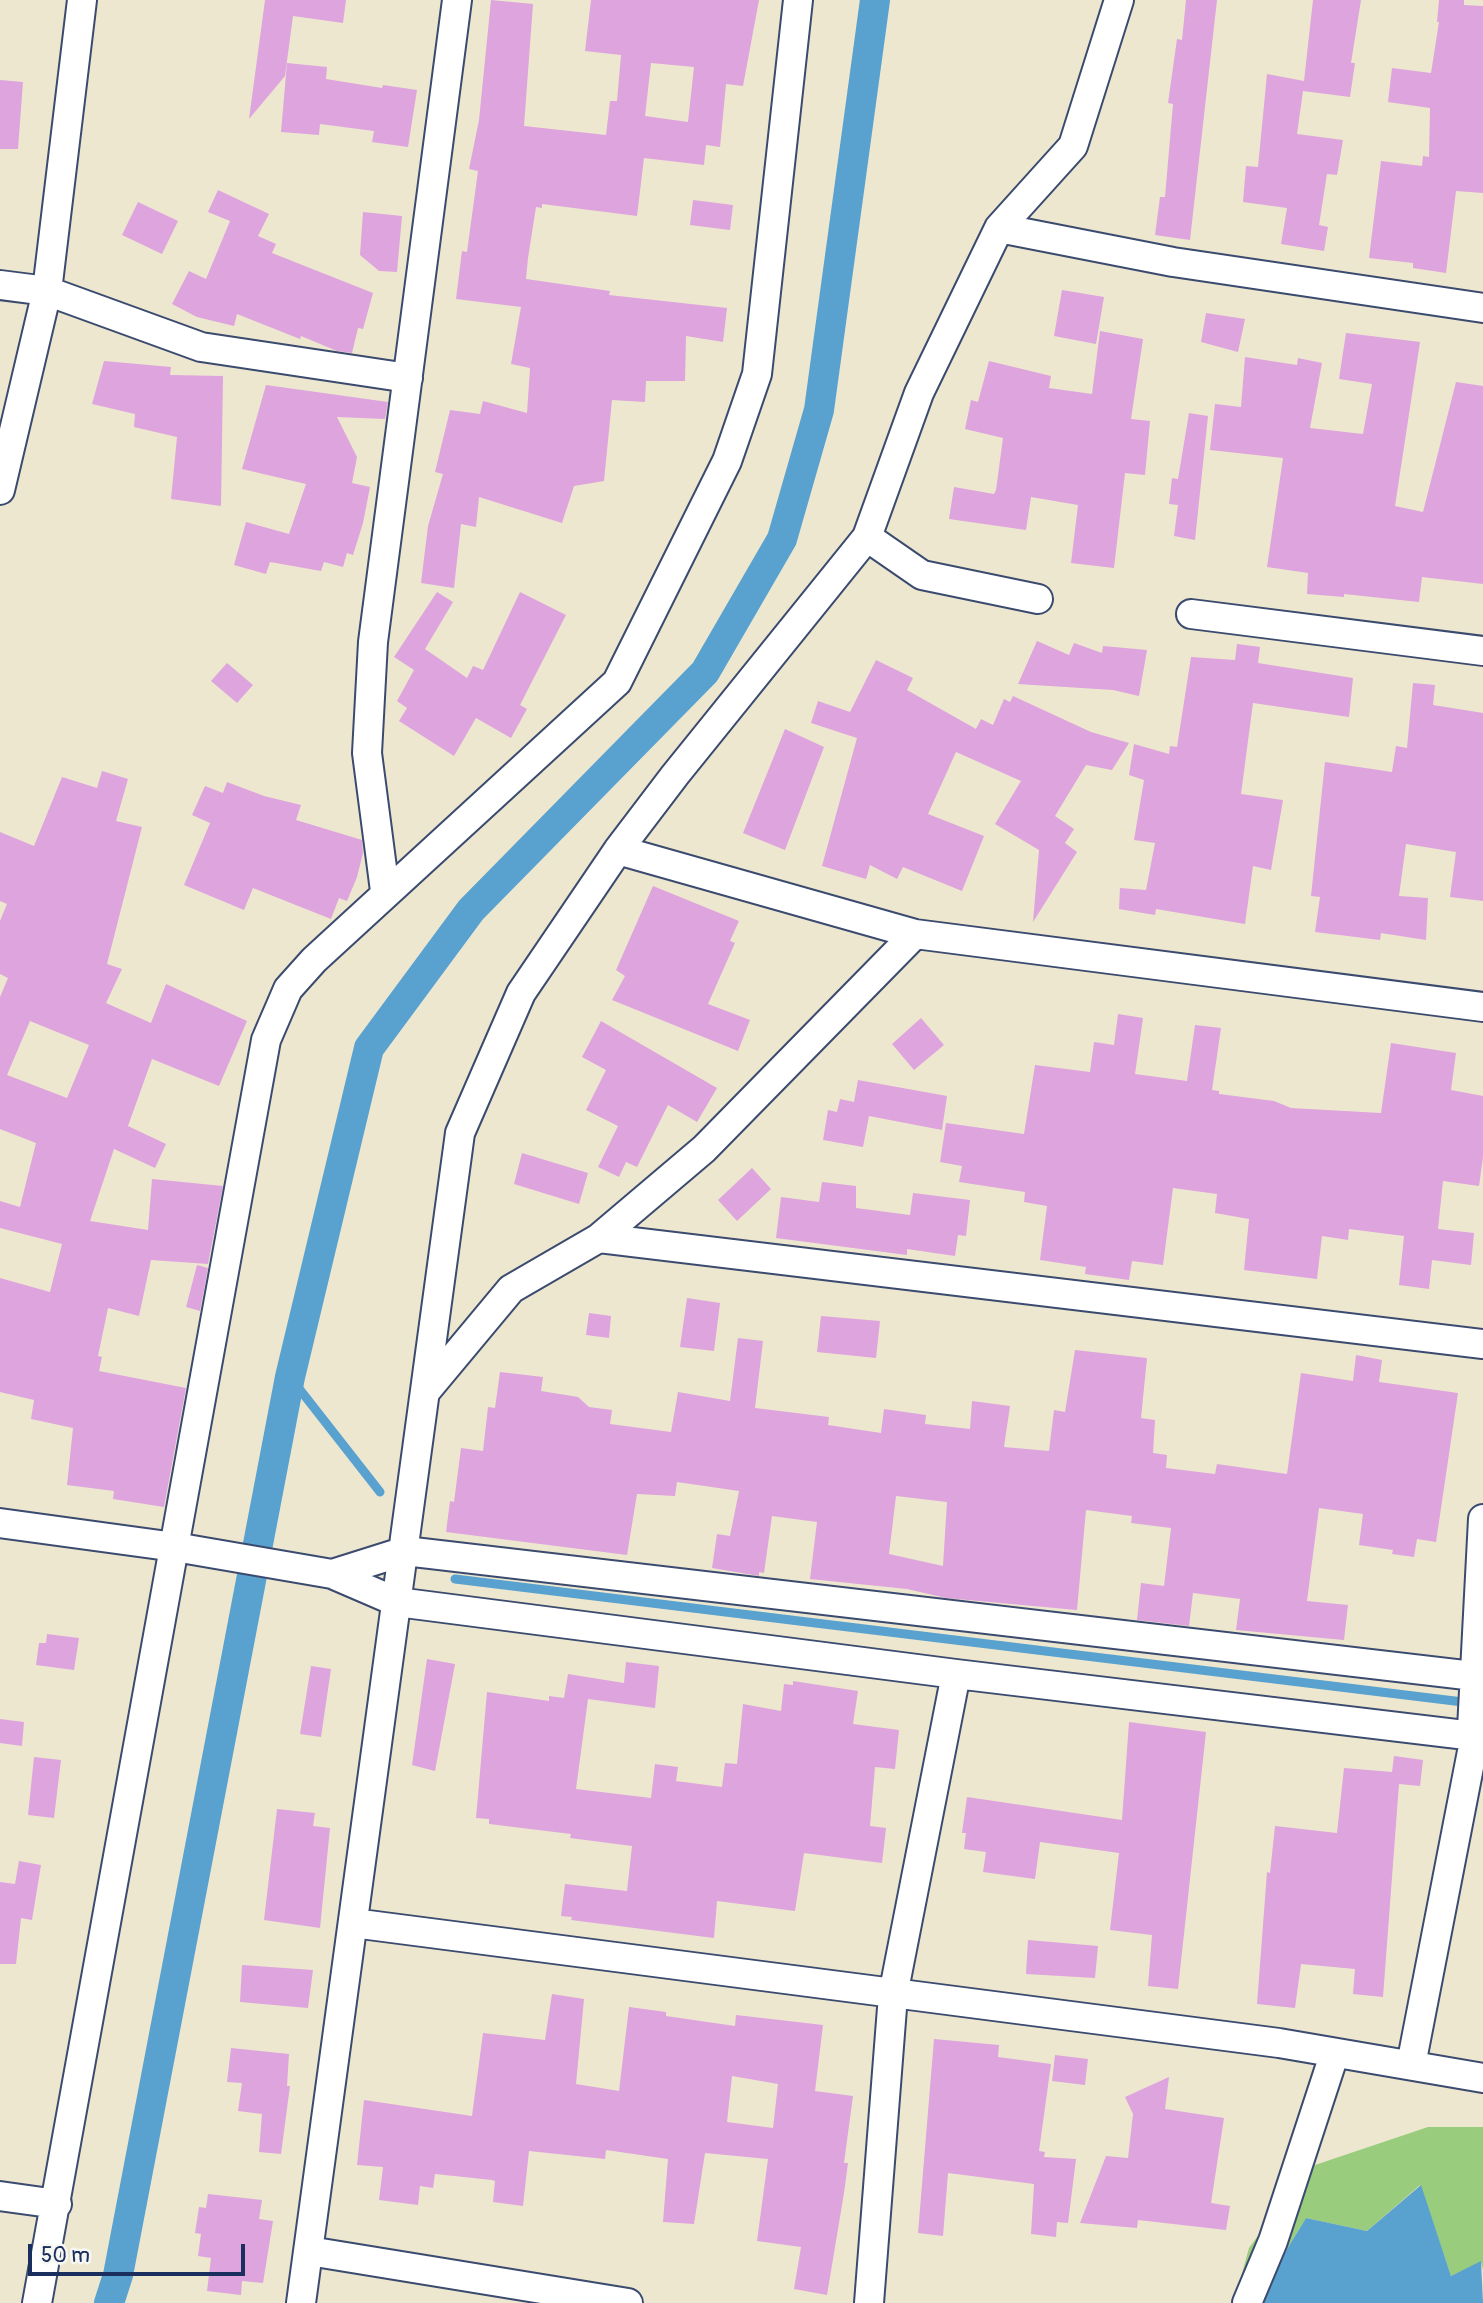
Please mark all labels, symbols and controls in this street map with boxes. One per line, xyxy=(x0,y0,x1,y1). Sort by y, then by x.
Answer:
scale bar xyxy=(32,2230,248,2274)
text: 50 m xyxy=(41,2242,90,2269)

